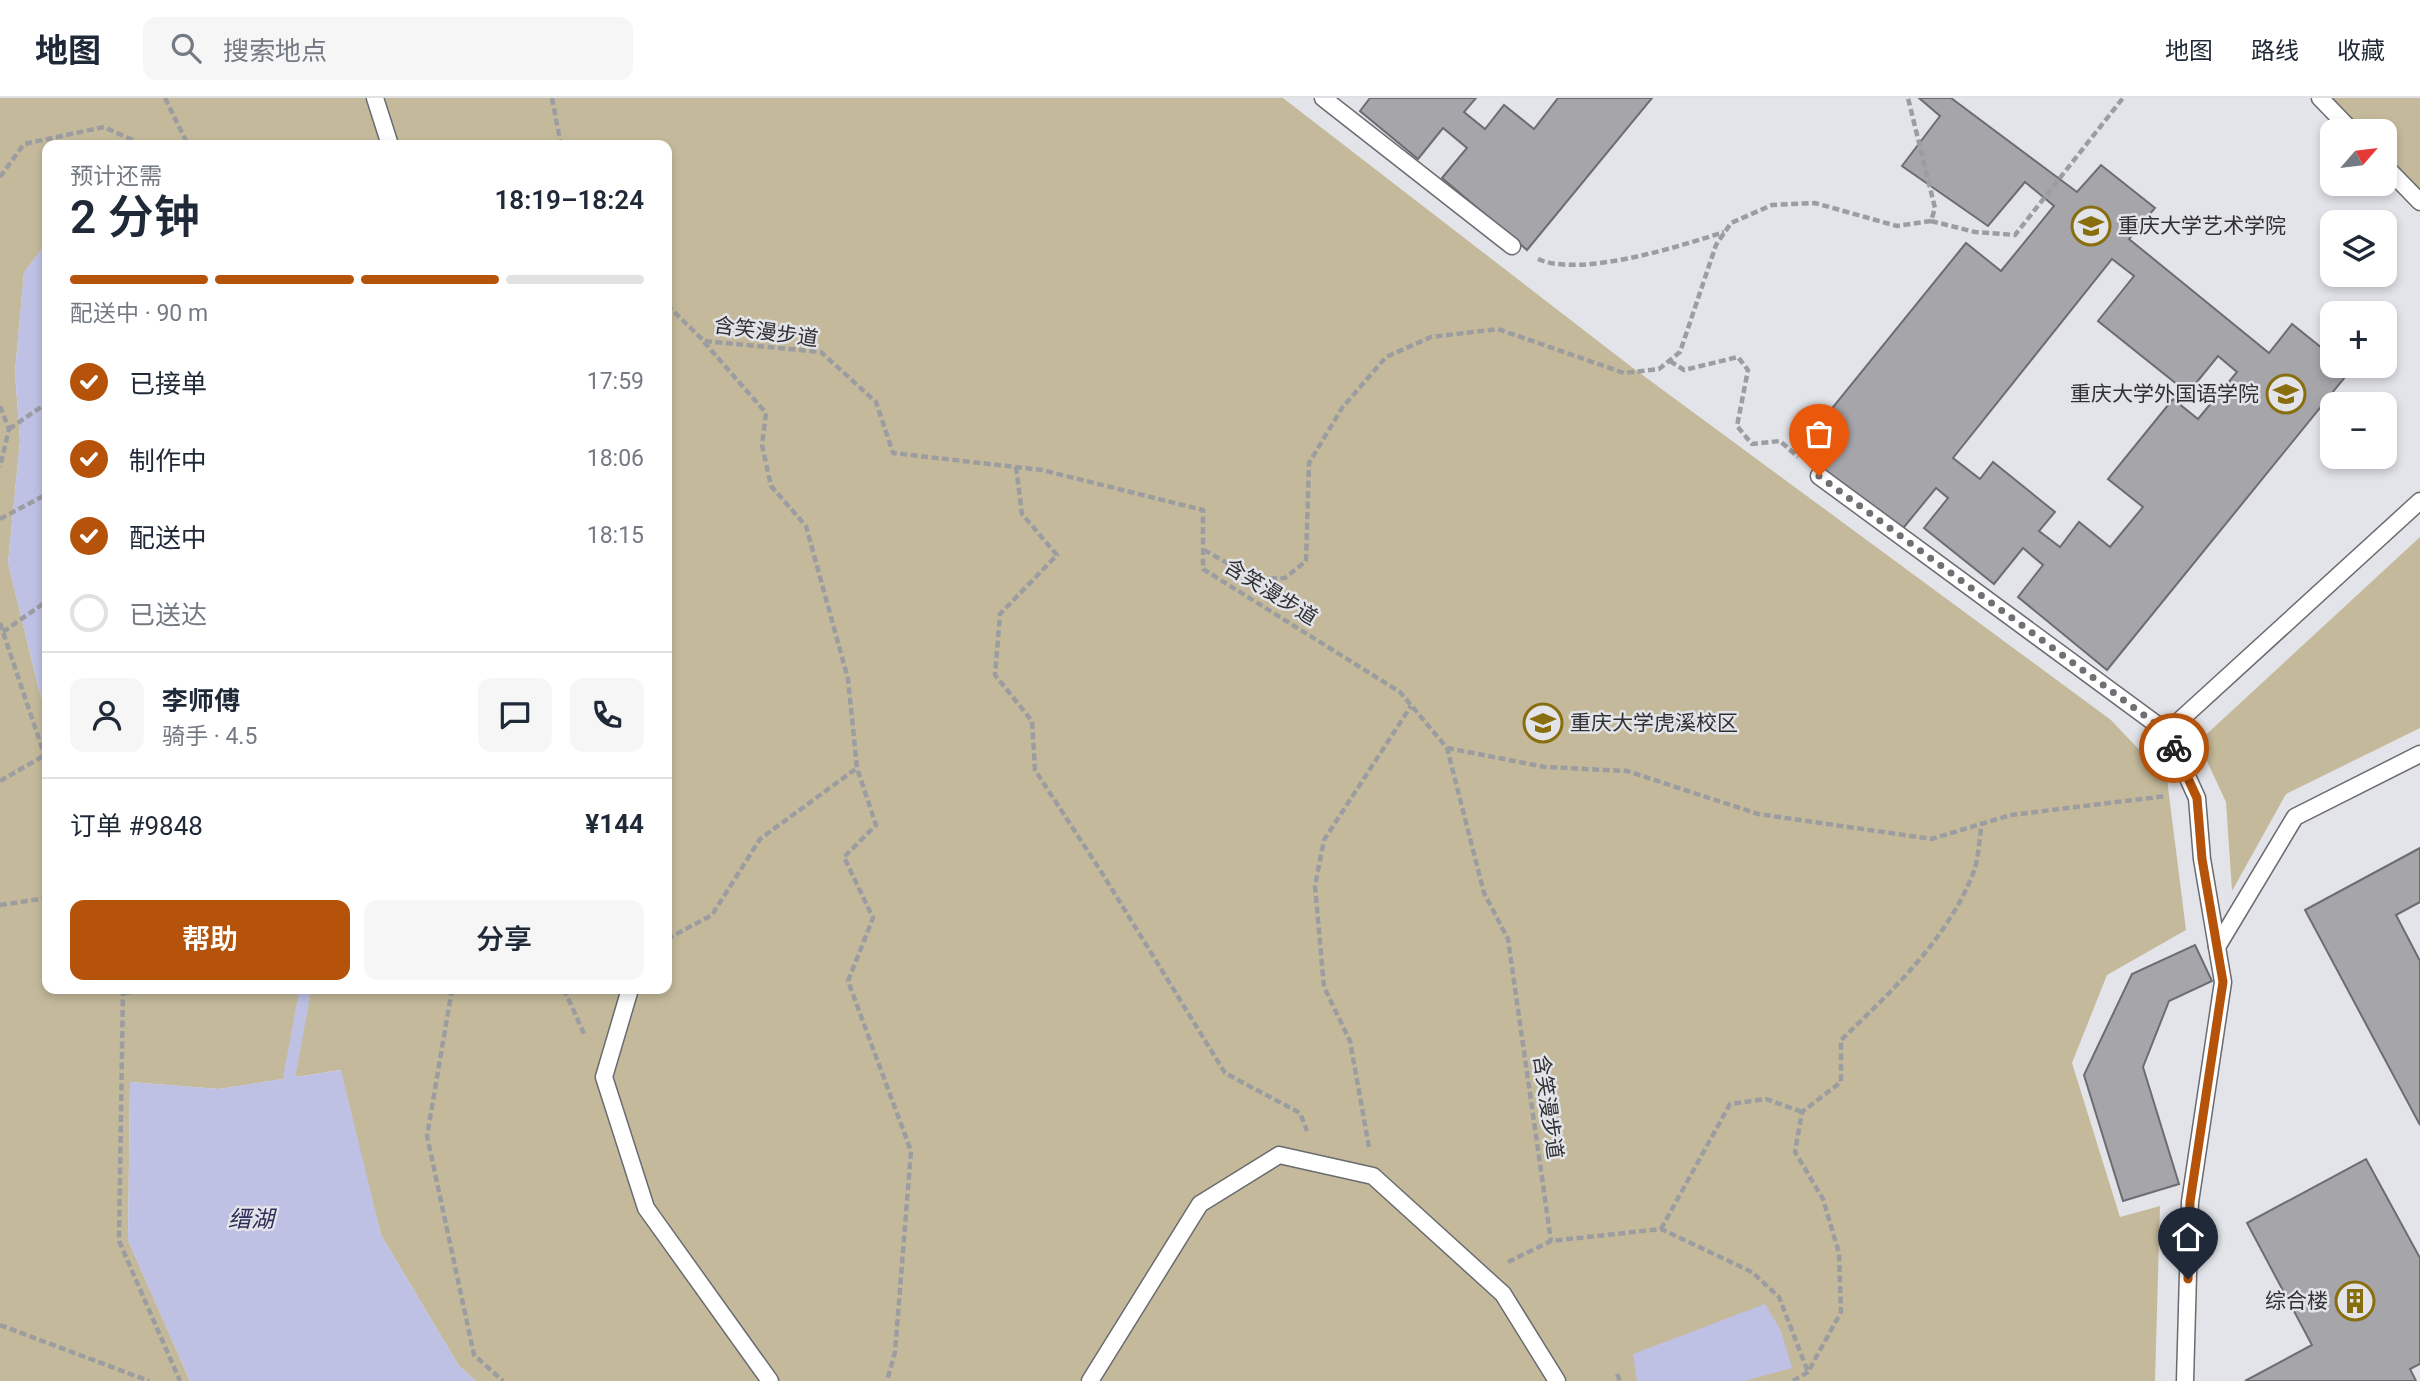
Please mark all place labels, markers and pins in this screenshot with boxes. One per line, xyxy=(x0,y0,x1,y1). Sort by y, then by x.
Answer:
school or university icon: 重庆大学艺术学院 xyxy=(2070,205,2112,247)
place label: 重庆大学艺术学院 xyxy=(2118,214,2286,238)
school or university icon: 重庆大学外国语学院 xyxy=(2265,373,2307,415)
place label: 重庆大学外国语学院 xyxy=(2070,382,2259,406)
pin xyxy=(1789,404,1849,476)
school or university icon: 重庆大学虎溪校区 xyxy=(1522,702,1564,744)
place label: 重庆大学虎溪校区 xyxy=(1570,711,1738,735)
pin xyxy=(2158,1207,2218,1279)
building icon: 综合楼 xyxy=(2334,1280,2376,1322)
place label: 综合楼 xyxy=(2265,1289,2328,1313)

